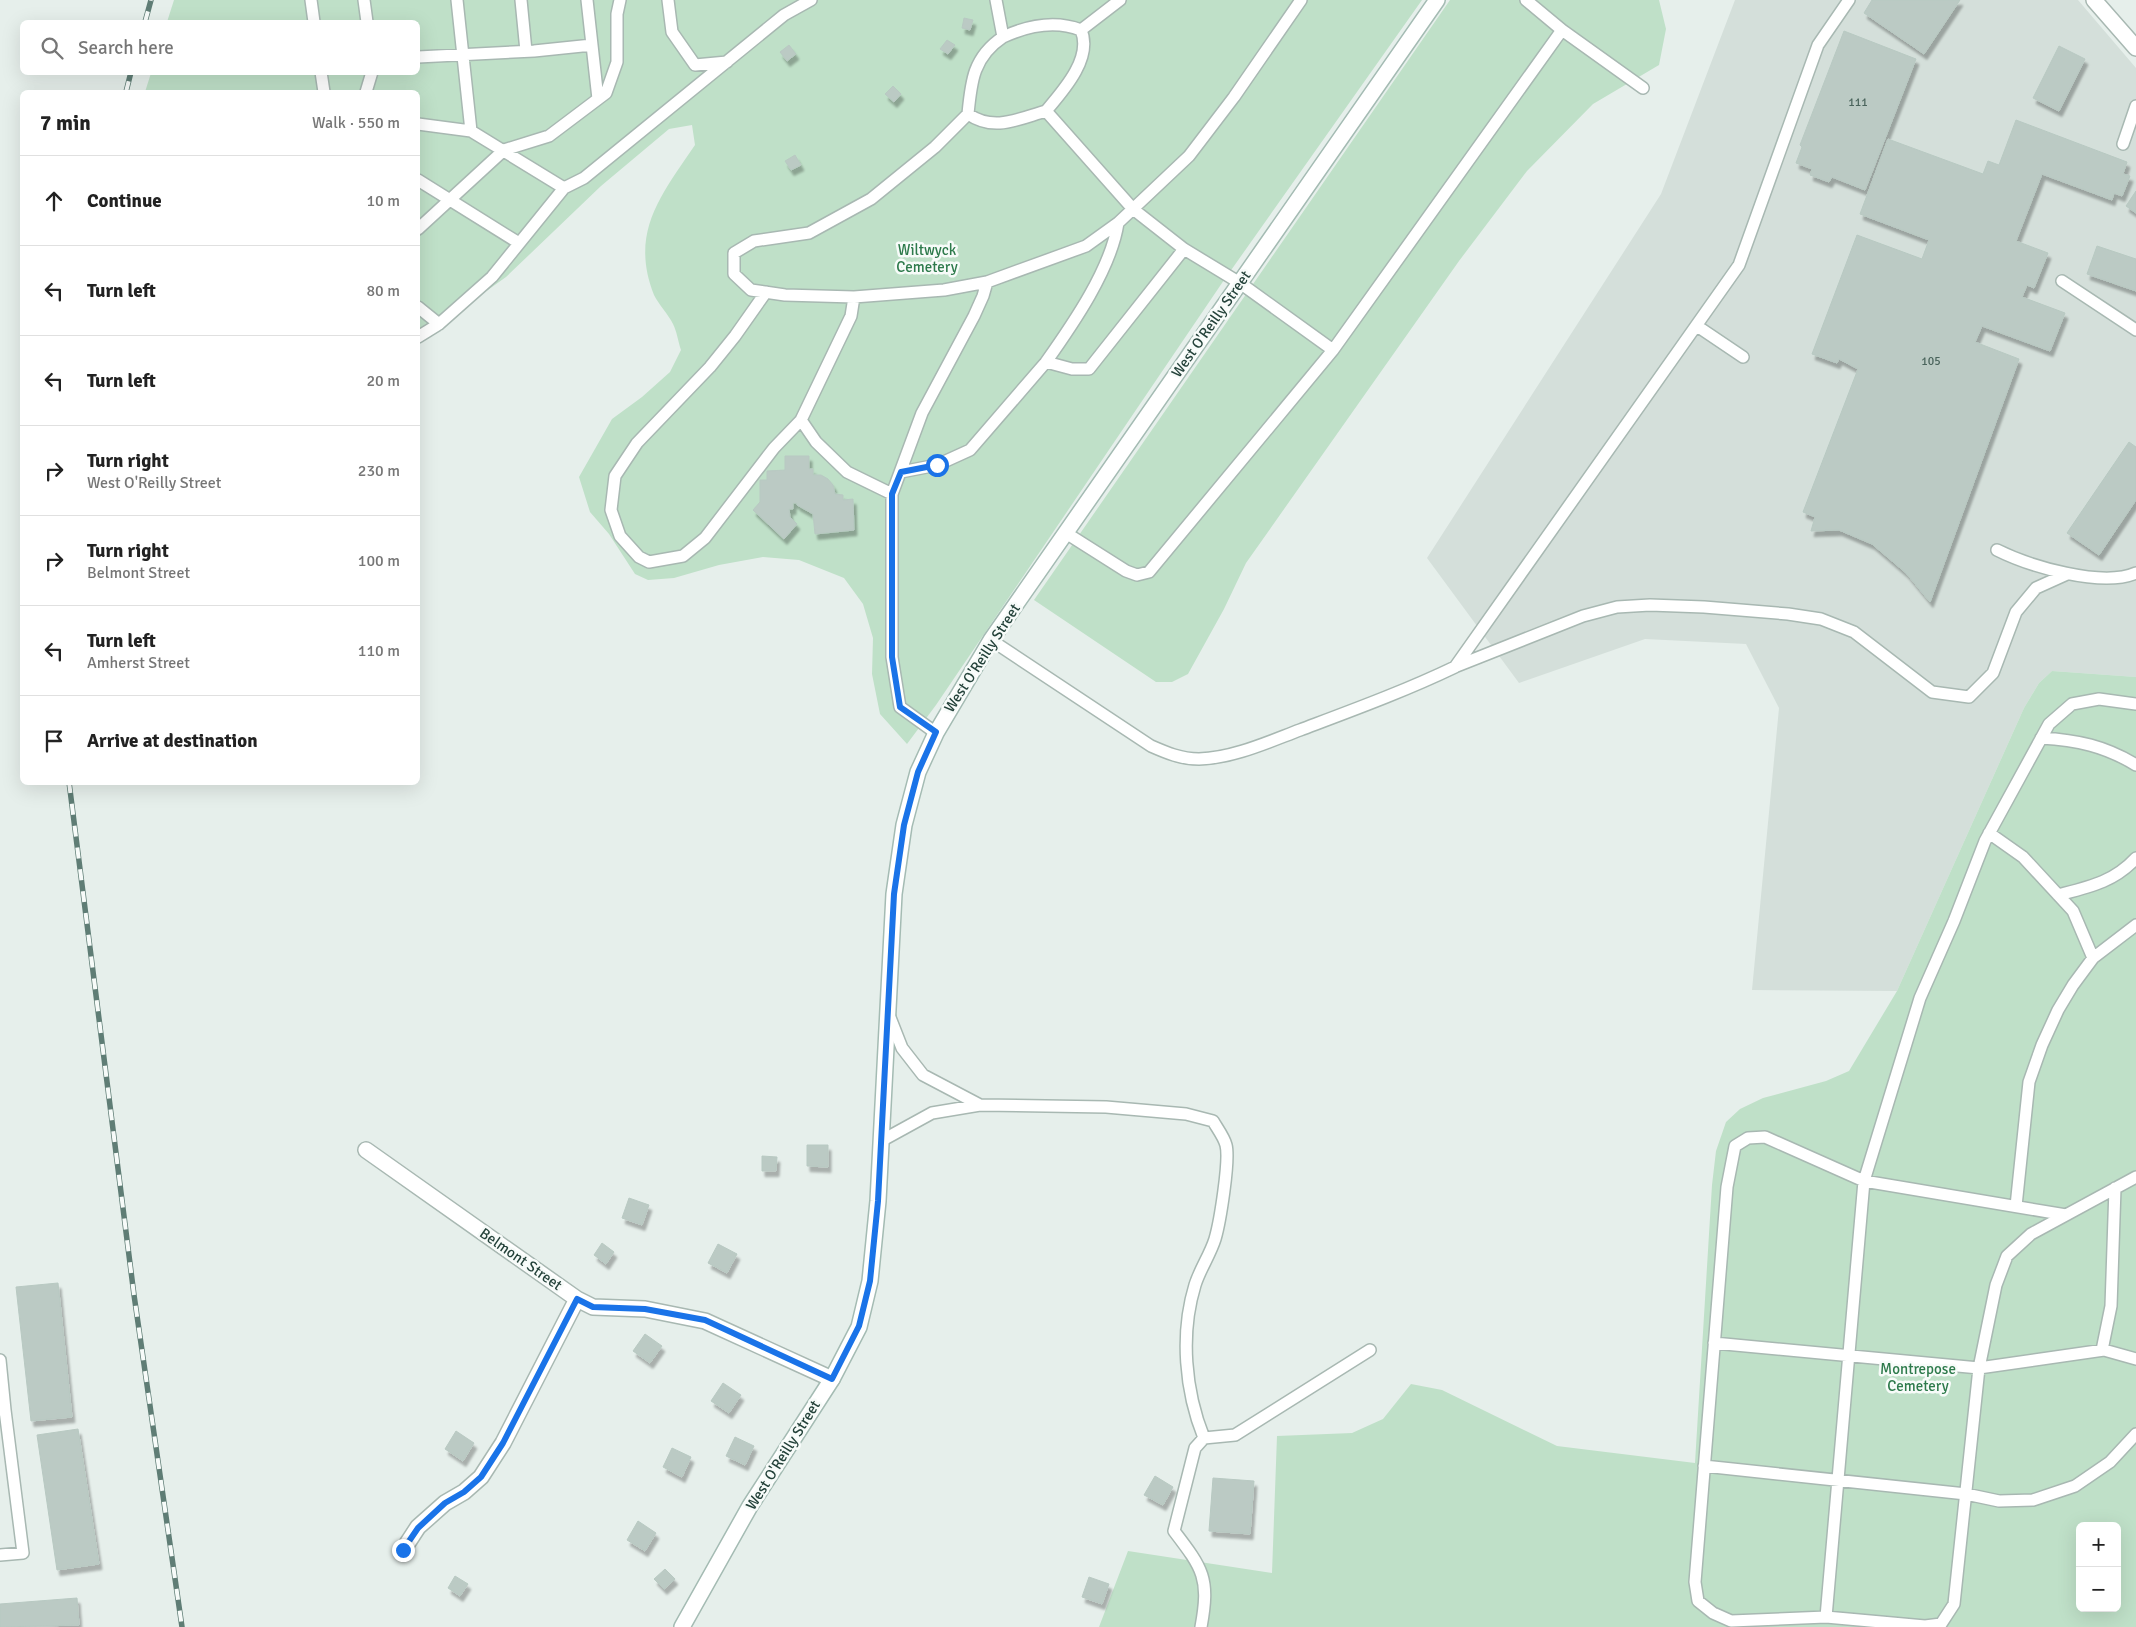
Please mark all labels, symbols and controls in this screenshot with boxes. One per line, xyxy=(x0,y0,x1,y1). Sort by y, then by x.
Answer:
search box xyxy=(20,20,420,75)
icon: search xyxy=(38,34,66,62)
text: Search here xyxy=(78,36,174,60)
house number: 111 xyxy=(1848,95,1868,110)
text: 7 min xyxy=(40,110,91,136)
text: Walk · 550 m xyxy=(312,113,400,133)
icon: ahead xyxy=(40,187,68,215)
text: Continue xyxy=(87,189,162,213)
text: 10 m xyxy=(366,191,400,211)
park label: Wiltwyck Cemetery xyxy=(896,241,958,276)
street label: West O'Reilly Street xyxy=(1167,267,1255,381)
icon: left xyxy=(40,277,68,305)
text: Turn left xyxy=(87,279,156,303)
text: 80 m xyxy=(366,281,400,301)
house number: 105 xyxy=(1921,354,1941,369)
icon: left xyxy=(40,367,68,395)
text: Turn left xyxy=(87,369,156,393)
text: 20 m xyxy=(366,371,400,391)
text: Turn right xyxy=(87,449,169,473)
route start xyxy=(926,454,949,477)
icon: right xyxy=(40,457,68,485)
text: 230 m xyxy=(358,461,400,481)
text: West O'Reilly Street xyxy=(87,473,221,493)
text: Turn right xyxy=(87,539,169,563)
icon: right xyxy=(40,547,68,575)
text: 100 m xyxy=(358,551,400,571)
text: Belmont Street xyxy=(87,563,190,583)
street label: West O'Reilly Street xyxy=(940,600,1024,716)
text: Turn left xyxy=(87,629,156,653)
icon: left xyxy=(40,637,68,665)
text: 110 m xyxy=(358,641,400,661)
text: Amherst Street xyxy=(87,653,190,673)
icon: arrive xyxy=(40,727,68,755)
text: Arrive at destination xyxy=(87,729,258,753)
street label: Belmont Street xyxy=(476,1224,566,1294)
park label: Montrepose Cemetery xyxy=(1880,1360,1956,1395)
street label: West O'Reilly Street xyxy=(742,1397,824,1513)
map controls xyxy=(2076,1522,2121,1612)
button: + xyxy=(2076,1522,2121,1567)
route end xyxy=(392,1539,415,1562)
button: − xyxy=(2076,1567,2121,1612)

